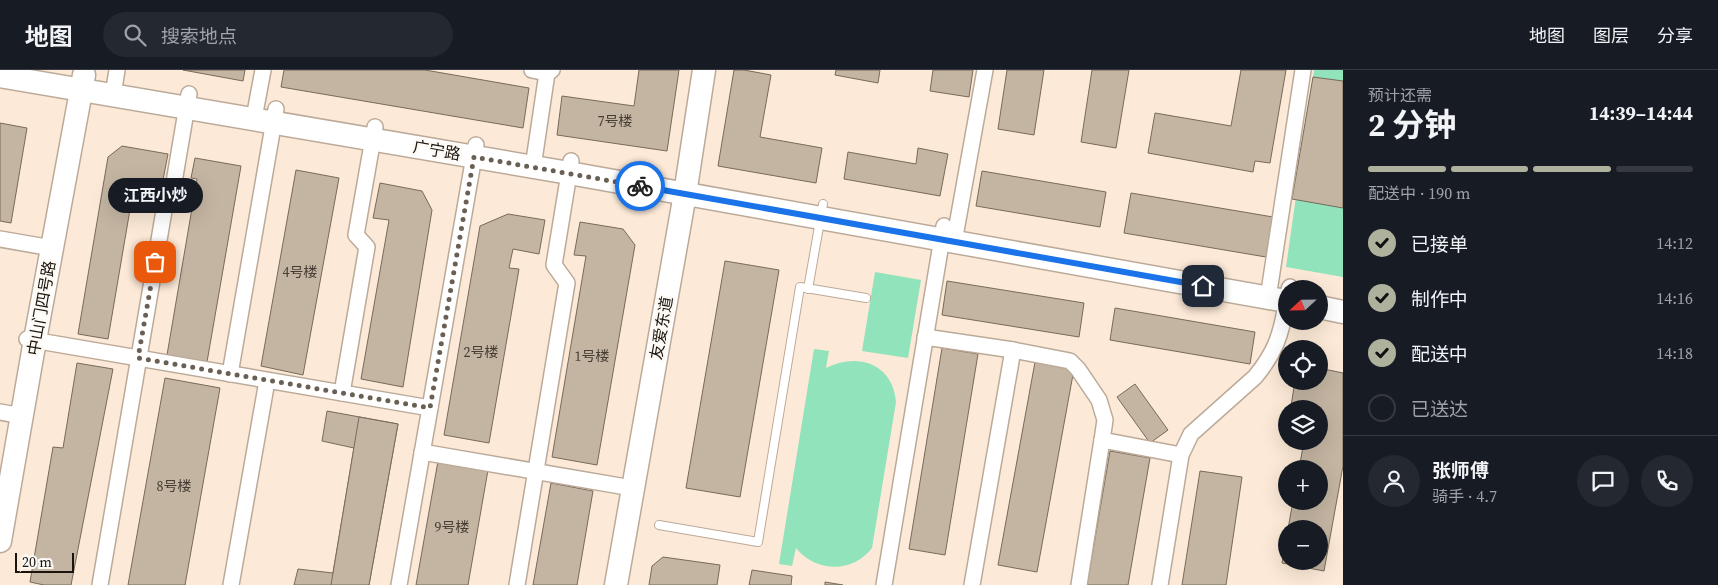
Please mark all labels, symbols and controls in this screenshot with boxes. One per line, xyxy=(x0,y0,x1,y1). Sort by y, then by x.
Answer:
search box xyxy=(103,12,453,57)
text: 地图 xyxy=(25,20,73,53)
icon: search xyxy=(121,21,149,49)
text: 搜索地点 xyxy=(161,23,237,49)
text: 地图 xyxy=(1529,23,1565,48)
text: 图层 xyxy=(1593,23,1629,48)
text: 分享 xyxy=(1657,23,1693,48)
text: 预计还需 xyxy=(1368,84,1432,106)
text: 14:39–14:44 xyxy=(1589,100,1693,126)
text: 2 分钟 xyxy=(1368,103,1456,147)
house number: 7号楼 xyxy=(598,111,633,131)
street label: 广宁路 xyxy=(411,135,463,165)
courier xyxy=(615,161,665,211)
icon: bike xyxy=(626,172,654,200)
callout: 江西小炒 xyxy=(108,177,202,212)
text: 配送中 · 190 m xyxy=(1368,182,1470,204)
text: 江西小炒 xyxy=(123,184,188,206)
icon: check xyxy=(1368,229,1396,257)
text: 已接单 xyxy=(1411,231,1468,257)
text: 14:12 xyxy=(1656,232,1693,254)
pin xyxy=(134,241,176,283)
icon: bag xyxy=(141,248,169,276)
street label: 中山门四号路 xyxy=(22,259,60,357)
house number: 4号楼 xyxy=(283,262,318,282)
pin xyxy=(1182,265,1224,307)
icon: home xyxy=(1189,272,1217,300)
north arrow xyxy=(1278,280,1328,330)
map controls xyxy=(1278,280,1328,570)
icon: check xyxy=(1368,284,1396,312)
text: 制作中 xyxy=(1411,286,1468,312)
text: 14:16 xyxy=(1656,287,1693,309)
street label: 友爱东道 xyxy=(645,295,677,361)
icon: check xyxy=(1368,339,1396,367)
button: locate xyxy=(1278,340,1328,390)
text: 配送中 xyxy=(1411,341,1468,367)
house number: 2号楼 xyxy=(464,342,499,362)
text: 14:18 xyxy=(1656,342,1693,364)
house number: 1号楼 xyxy=(575,346,610,366)
text: 已送达 xyxy=(1411,396,1468,422)
button: layers xyxy=(1278,400,1328,450)
button: person xyxy=(1368,455,1420,507)
button: chat xyxy=(1577,455,1629,507)
button: phone xyxy=(1641,455,1693,507)
text: 张师傅 xyxy=(1432,457,1489,483)
button: + xyxy=(1278,460,1328,510)
house number: 8号楼 xyxy=(157,476,192,496)
text: 骑手 · 4.7 xyxy=(1432,485,1497,507)
house number: 9号楼 xyxy=(435,517,470,537)
button: − xyxy=(1278,520,1328,570)
scale bar xyxy=(15,550,74,573)
text: 20 m xyxy=(22,552,52,572)

